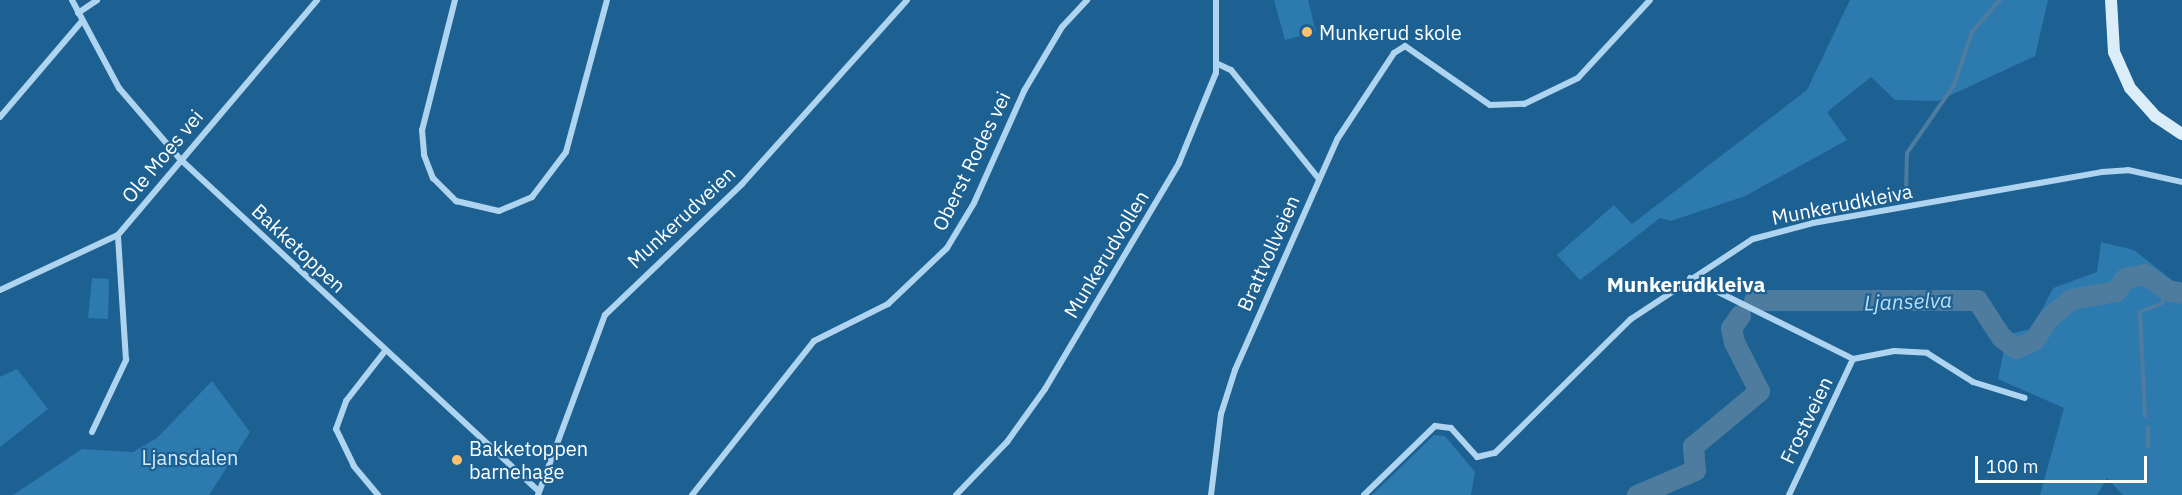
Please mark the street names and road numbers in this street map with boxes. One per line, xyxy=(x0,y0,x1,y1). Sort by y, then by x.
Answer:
street label: Oberst Rodes vei xyxy=(927,88,1015,234)
street label: Ole Moes vei xyxy=(116,105,208,207)
street label: Munkerudveien xyxy=(622,161,740,273)
street label: Munkerudkleiva xyxy=(1770,179,1914,229)
street label: Munkerudvollen xyxy=(1059,186,1153,322)
street label: Brattvollveien xyxy=(1232,191,1304,315)
street label: Bakketoppen xyxy=(247,199,351,297)
street label: Frostveien xyxy=(1775,373,1837,467)

